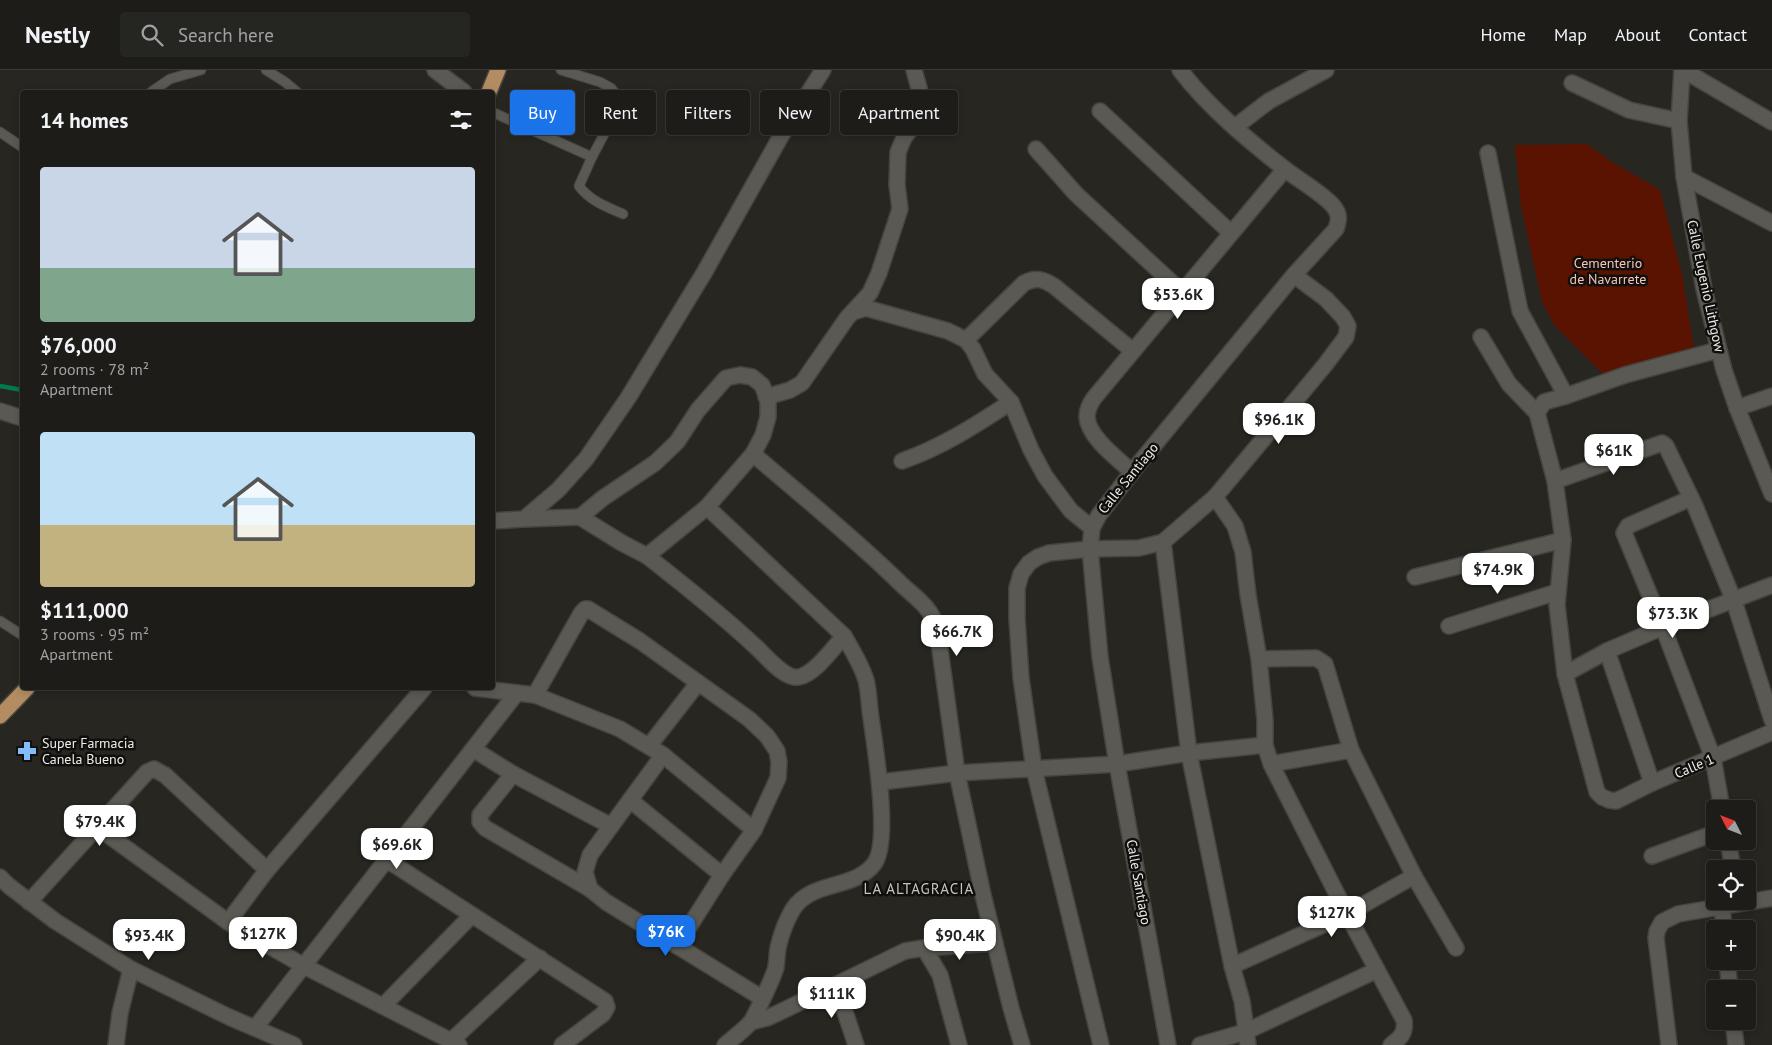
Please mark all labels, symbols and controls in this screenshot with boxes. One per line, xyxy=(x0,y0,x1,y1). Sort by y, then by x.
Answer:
search box xyxy=(120,12,470,57)
text: Nestly xyxy=(25,19,90,50)
icon: search xyxy=(138,21,166,49)
text: Search here xyxy=(178,23,274,47)
text: Home xyxy=(1480,23,1526,46)
text: Map xyxy=(1554,23,1587,46)
text: About xyxy=(1615,23,1661,46)
text: Contact xyxy=(1689,23,1747,46)
chip: Buy xyxy=(510,90,575,135)
chip: Rent xyxy=(585,90,656,135)
chip: Filters xyxy=(666,90,750,135)
chip: New xyxy=(760,90,830,135)
chip: Apartment xyxy=(840,90,958,135)
icon: filters xyxy=(447,106,475,134)
text: 14 homes xyxy=(40,107,128,134)
icon: home xyxy=(213,199,303,289)
street label: Calle Eugenio Lithgow xyxy=(1683,218,1729,354)
park label: Cementerio de Navarrete xyxy=(1570,254,1646,288)
pin: $53.6K xyxy=(1137,278,1219,320)
text: $53.6K xyxy=(1153,284,1203,304)
text: $76,000 xyxy=(40,332,117,359)
text: 2 rooms · 78 m² xyxy=(40,359,149,379)
text: Apartment xyxy=(40,379,113,399)
pin: $96.1K xyxy=(1238,402,1320,445)
text: $96.1K xyxy=(1254,409,1304,429)
pin: $61K xyxy=(1584,434,1644,476)
street label: Calle Santiago xyxy=(1094,439,1162,517)
text: $61K xyxy=(1595,440,1633,460)
icon: home xyxy=(213,464,303,554)
pin: $74.9K xyxy=(1457,552,1539,595)
text: $74.9K xyxy=(1473,559,1523,579)
pin: $73.3K xyxy=(1632,596,1714,639)
text: $111,000 xyxy=(40,597,129,624)
text: $73.3K xyxy=(1648,603,1698,623)
pin: $66.7K xyxy=(916,614,998,657)
text: $66.7K xyxy=(932,621,982,641)
text: 3 rooms · 95 m² xyxy=(40,624,149,644)
text: Apartment xyxy=(40,644,113,664)
place label: Super Farmacia Canela Bueno xyxy=(42,734,134,768)
pharmacy icon: Super Farmacia Canela Bueno xyxy=(16,740,38,762)
street label: Calle 1 xyxy=(1671,750,1717,782)
north arrow xyxy=(1706,800,1756,850)
map controls xyxy=(1706,800,1756,1030)
pin: $79.4K xyxy=(59,804,141,847)
text: $79.4K xyxy=(75,811,125,831)
pin: $69.6K xyxy=(356,828,438,870)
text: $69.6K xyxy=(372,834,422,854)
street label: Calle Santiago xyxy=(1123,838,1155,926)
button: locate xyxy=(1706,860,1756,910)
district label: LA ALTAGRACIA xyxy=(864,879,974,898)
pin: $127K xyxy=(1297,896,1367,938)
text: $127K xyxy=(1309,902,1355,922)
pin: $76K xyxy=(636,914,696,957)
pin: $127K xyxy=(228,916,298,959)
pin: $93.4K xyxy=(108,918,190,961)
pin: $90.4K xyxy=(919,918,1001,961)
button: + xyxy=(1706,920,1756,970)
text: $76K xyxy=(647,921,685,941)
text: $127K xyxy=(240,923,286,943)
text: $93.4K xyxy=(124,925,174,945)
text: $90.4K xyxy=(935,925,985,945)
pin: $111K xyxy=(797,976,867,1019)
button: − xyxy=(1706,980,1756,1030)
text: $111K xyxy=(809,983,855,1003)

